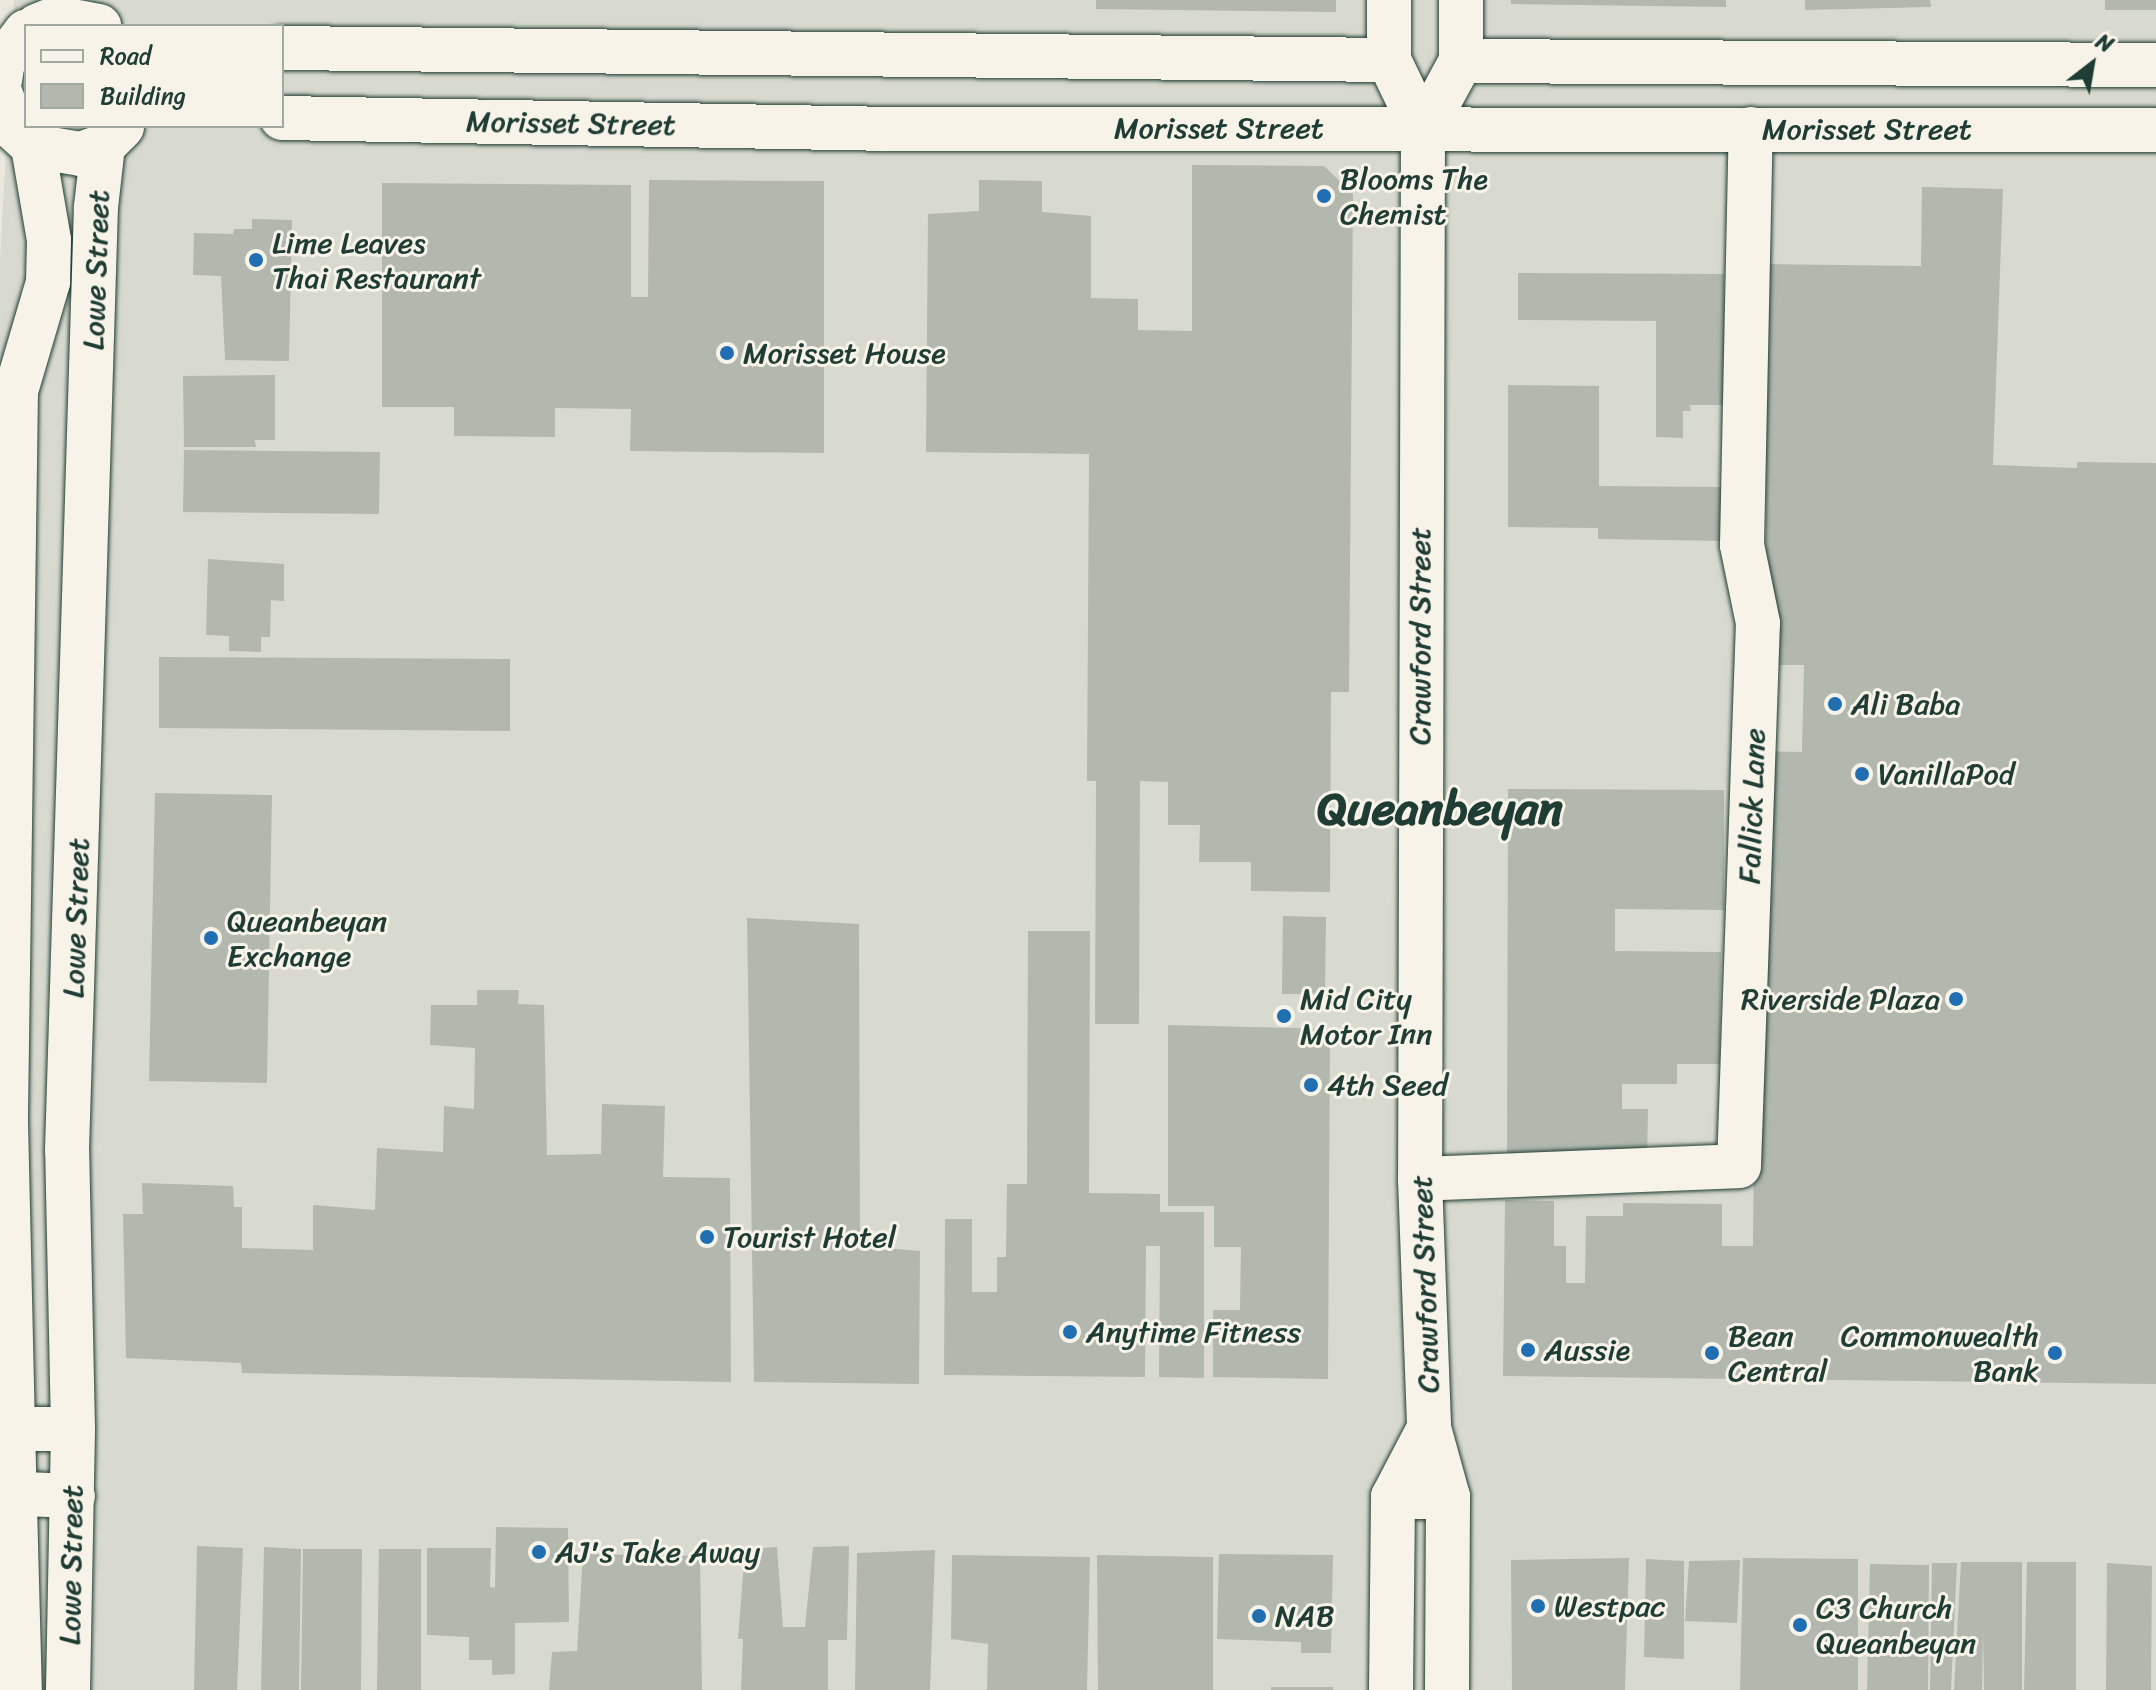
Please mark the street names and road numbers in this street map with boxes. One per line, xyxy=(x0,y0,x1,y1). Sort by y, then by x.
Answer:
street label: Morisset Street xyxy=(466,103,676,143)
street label: Morisset Street xyxy=(1115,110,1323,146)
street label: Morisset Street xyxy=(1763,111,1971,147)
street label: Lowe Street xyxy=(75,189,117,351)
street label: Crawford Street xyxy=(1402,527,1438,745)
street label: Fallick Lane xyxy=(1731,727,1773,885)
street label: Lowe Street xyxy=(55,837,97,999)
street label: Crawford Street xyxy=(1403,1174,1447,1394)
street label: Lowe Street xyxy=(52,1485,90,1645)

